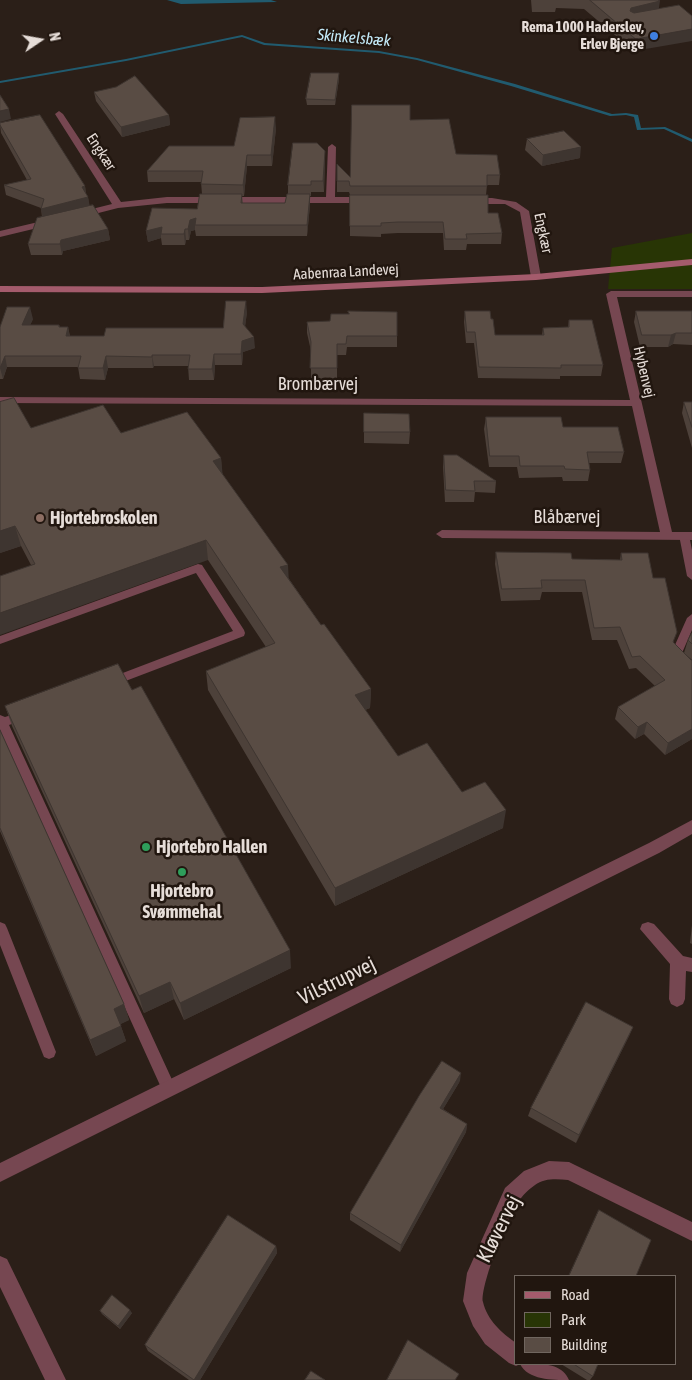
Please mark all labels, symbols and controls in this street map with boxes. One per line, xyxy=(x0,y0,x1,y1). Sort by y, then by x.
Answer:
north arrow xyxy=(15,15,65,65)
place label: Rema 1000 Haderslev, Erlev Bjerge xyxy=(521,18,644,53)
water label: Skinkelsbæk xyxy=(316,25,392,51)
marker: Rema 1000 Haderslev, Erlev Bjerge xyxy=(648,30,660,42)
text: N xyxy=(46,31,63,43)
street label: Engkær xyxy=(82,130,120,174)
street label: Engkær xyxy=(530,211,556,255)
street label: Aabenraa Landevej xyxy=(293,260,399,284)
street label: Hybenvej xyxy=(629,344,659,400)
street label: Brombærvej xyxy=(278,373,358,395)
street label: Blåbærvej xyxy=(534,506,600,528)
place label: Hjortebroskolen xyxy=(50,507,158,529)
marker: Hjortebroskolen xyxy=(34,512,46,524)
place label: Hjortebro Hallen xyxy=(156,836,267,858)
marker: Hjortebro Hallen xyxy=(140,841,152,853)
marker: Hjortebro Svømmehal xyxy=(176,866,188,878)
place label: Hjortebro Svømmehal xyxy=(142,880,222,922)
street label: Vilstrupvej xyxy=(294,951,380,1011)
street label: Kløvervej xyxy=(471,1191,527,1267)
legend xyxy=(514,1275,677,1365)
text: Road xyxy=(561,1286,590,1303)
text: Park xyxy=(561,1311,586,1328)
text: Building xyxy=(561,1336,607,1353)

